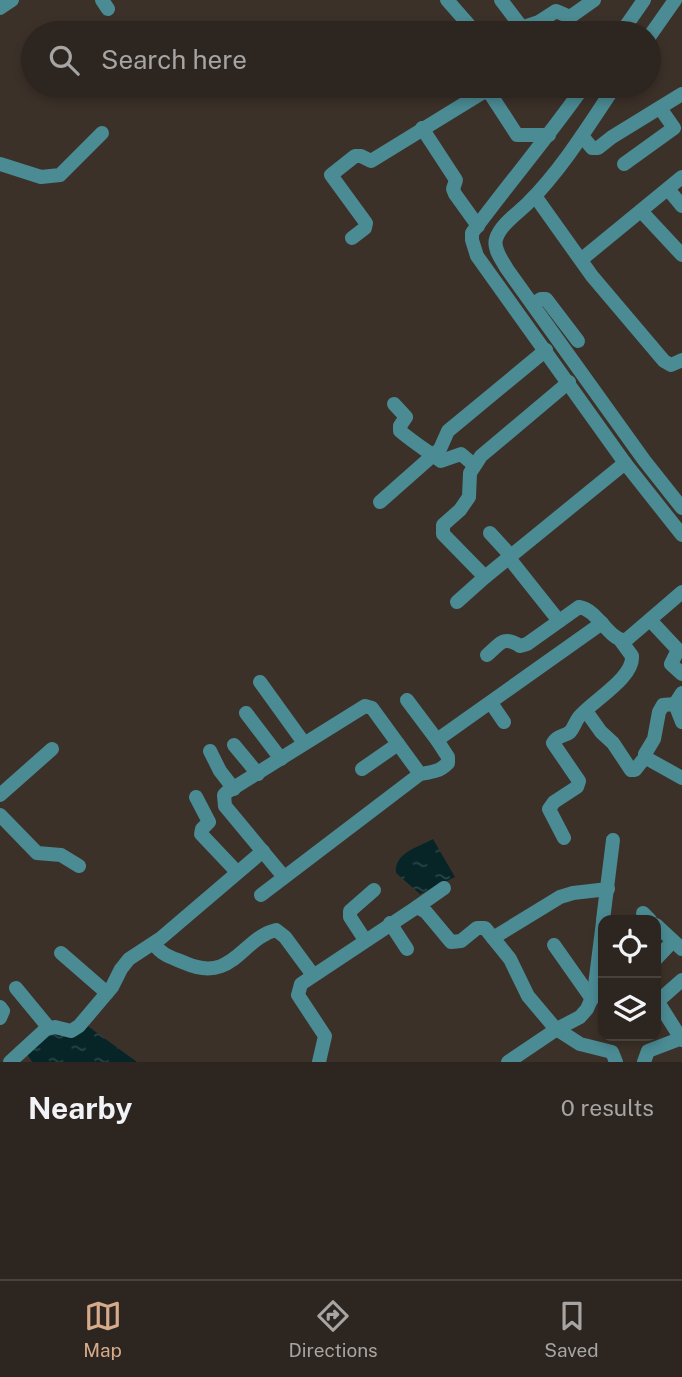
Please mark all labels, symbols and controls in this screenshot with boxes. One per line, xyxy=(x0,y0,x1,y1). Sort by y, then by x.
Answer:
search box xyxy=(21,21,661,98)
icon: search xyxy=(45,41,83,79)
text: Search here xyxy=(101,44,247,75)
map controls xyxy=(598,915,661,1041)
button: locate xyxy=(598,915,661,978)
button: layers xyxy=(598,978,661,1041)
text: Nearby xyxy=(28,1090,132,1126)
text: 0 results xyxy=(561,1094,654,1121)
tab: Map xyxy=(83,1297,122,1361)
tab: Directions xyxy=(288,1297,378,1361)
tab: Saved xyxy=(544,1297,599,1361)

